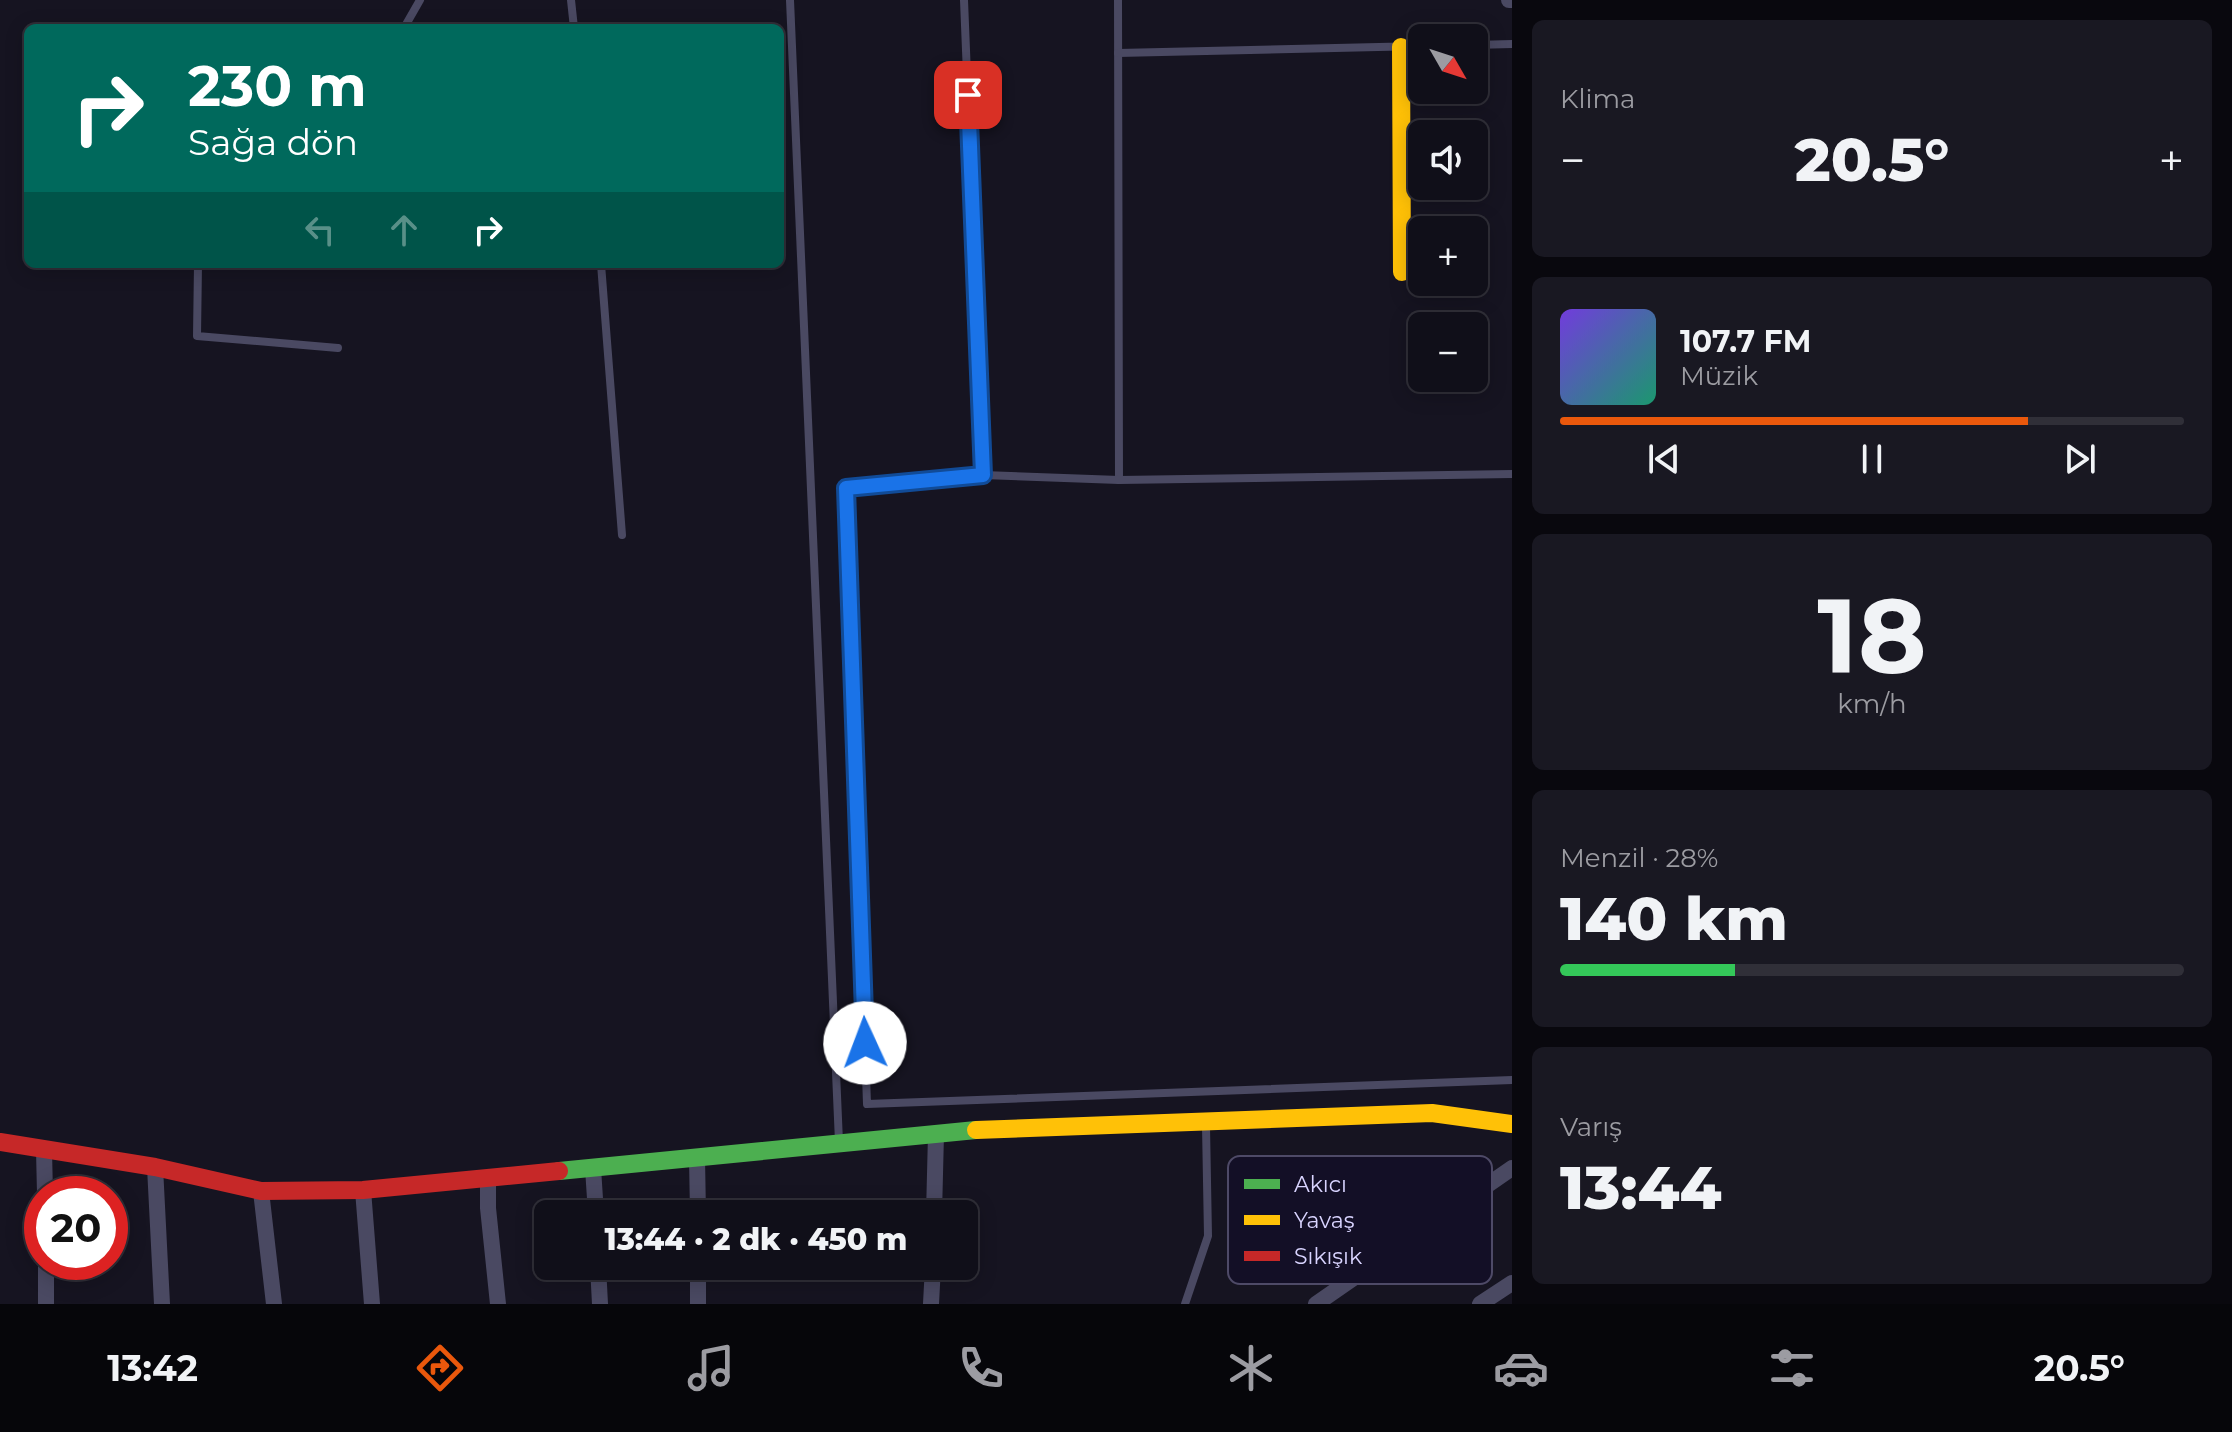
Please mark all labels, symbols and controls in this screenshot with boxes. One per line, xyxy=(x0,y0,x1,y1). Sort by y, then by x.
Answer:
north arrow xyxy=(1408,24,1488,104)
map controls xyxy=(1408,24,1488,392)
text: 230 m xyxy=(188,52,367,120)
icon: right xyxy=(56,56,160,160)
pin xyxy=(934,61,1002,129)
icon: arrive xyxy=(946,73,990,117)
text: Klima xyxy=(1560,83,1635,115)
text: Sağa dön xyxy=(188,120,358,164)
button: sound xyxy=(1408,120,1488,200)
text: 20.5° xyxy=(1795,123,1949,196)
text: − xyxy=(1560,133,1585,187)
text: + xyxy=(2159,133,2184,187)
icon: left xyxy=(298,208,342,252)
icon: ahead xyxy=(382,208,426,252)
icon: right xyxy=(466,208,510,252)
button: + xyxy=(1408,216,1488,296)
button: − xyxy=(1408,312,1488,392)
text: 107.7 FM xyxy=(1680,323,1811,360)
text: Müzik xyxy=(1680,360,1758,392)
icon: previous xyxy=(1642,437,1686,481)
icon: pause xyxy=(1850,437,1894,481)
icon: next xyxy=(2058,437,2102,481)
text: 18 xyxy=(1817,572,1927,699)
text: km/h xyxy=(1837,688,1907,720)
text: Menzil · 28% xyxy=(1560,842,1718,874)
text: 140 km xyxy=(1560,882,1788,955)
position arrow xyxy=(823,1001,907,1085)
text: Varış xyxy=(1560,1111,1622,1143)
text: 13:44 xyxy=(1560,1151,1721,1224)
legend xyxy=(1228,1156,1492,1284)
text: Akıcı xyxy=(1294,1171,1347,1198)
speed limit sign: 20 xyxy=(24,1176,128,1280)
text: Yavaş xyxy=(1294,1207,1355,1234)
text: 13:44 · 2 dk · 450 m xyxy=(605,1221,907,1258)
text: Sıkışık xyxy=(1294,1243,1363,1270)
icon: directions xyxy=(412,1340,468,1396)
icon: music xyxy=(683,1340,739,1396)
icon: phone xyxy=(953,1340,1009,1396)
icon: climate xyxy=(1223,1340,1279,1396)
icon: car xyxy=(1493,1340,1549,1396)
icon: filters xyxy=(1764,1340,1820,1396)
text: 13:42 xyxy=(107,1346,198,1390)
text: 20.5° xyxy=(2034,1346,2125,1390)

